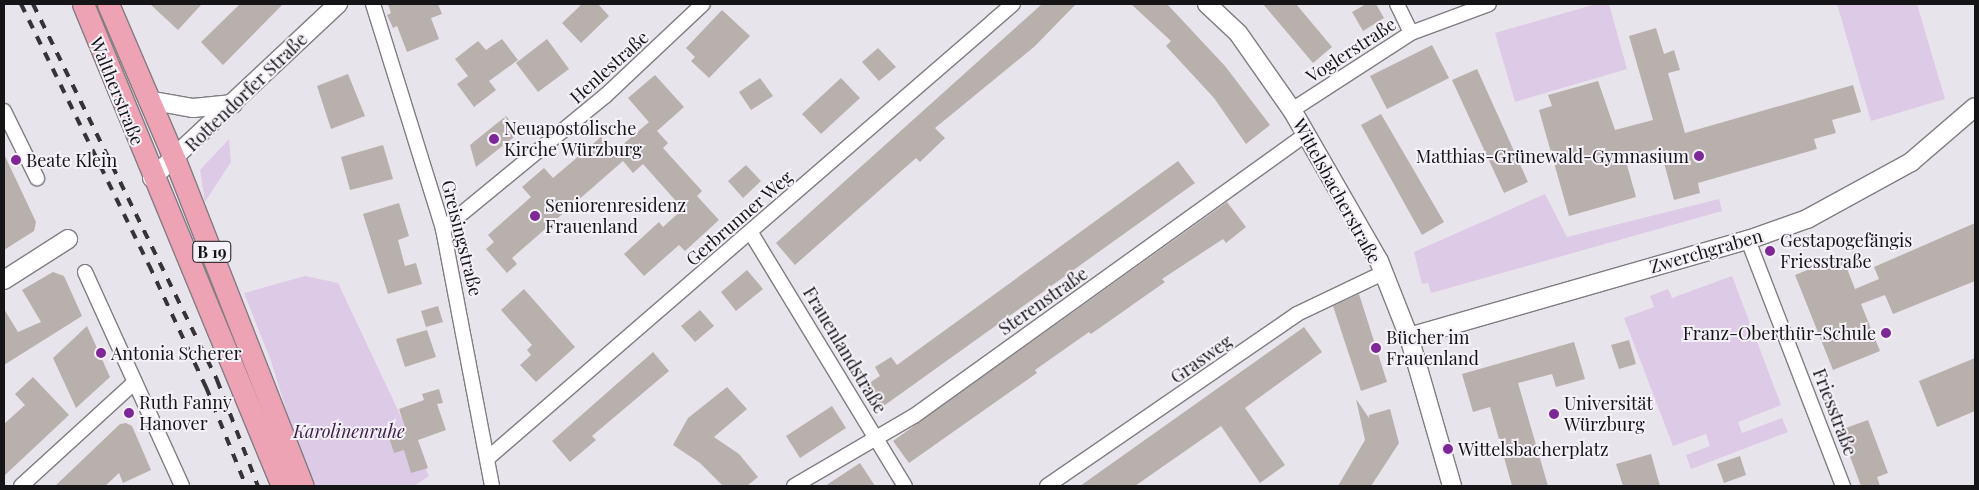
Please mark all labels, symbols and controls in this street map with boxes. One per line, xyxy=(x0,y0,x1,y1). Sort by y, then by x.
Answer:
street label: Voglerstraße xyxy=(1302,13,1400,87)
street label: Henlestraße xyxy=(565,26,653,108)
street label: Rottendorfer Straße xyxy=(180,28,312,156)
street label: Waltherstraße xyxy=(86,34,148,148)
street label: Wittelsbacherstraße xyxy=(1288,115,1386,267)
place label: Neuapostolische Kirche Würzburg xyxy=(504,118,642,160)
marker: Neuapostolische Kirche Würzburg xyxy=(488,133,500,145)
place label: Matthias-Grünewald-Gymnasium xyxy=(1416,145,1689,167)
place label: Beate Klein xyxy=(26,149,117,171)
marker: Matthias-Grünewald-Gymnasium xyxy=(1693,150,1705,162)
marker: Beate Klein xyxy=(10,154,22,166)
street label: Gerbrunner Weg xyxy=(681,166,797,270)
street label: Greisingstraße xyxy=(437,178,487,298)
place label: Seniorenresidenz Frauenland xyxy=(545,195,686,238)
marker: Seniorenresidenz Frauenland xyxy=(529,210,541,222)
street label: Zwerchgraben xyxy=(1647,225,1765,277)
place label: Gestapogefängis Friesstraße xyxy=(1780,230,1912,272)
road number: B 19 xyxy=(192,238,232,266)
marker: Gestapogefängis Friesstraße xyxy=(1764,245,1776,257)
street label: Sterenstraße xyxy=(994,262,1092,340)
street label: Frauenlandstraße xyxy=(799,283,891,417)
place label: Franz-Oberthür-Schule xyxy=(1683,322,1876,344)
place label: Bücher im Frauenland xyxy=(1386,327,1479,369)
marker: Franz-Oberthür-Schule xyxy=(1880,327,1892,339)
street label: Grasweg xyxy=(1166,330,1236,388)
place label: Antonia Scherer xyxy=(111,342,242,364)
marker: Bücher im Frauenland xyxy=(1370,342,1382,354)
marker: Antonia Scherer xyxy=(95,347,107,359)
street label: Friesstraße xyxy=(1808,365,1862,459)
place label: Ruth Fanny Hanover xyxy=(139,392,232,434)
place label: Universität Würzburg xyxy=(1564,393,1653,436)
marker: Ruth Fanny Hanover xyxy=(123,407,135,419)
marker: Universität Würzburg xyxy=(1548,408,1560,420)
park label: Karolinenruhe xyxy=(293,420,405,442)
place label: Wittelsbacherplatz xyxy=(1458,438,1609,460)
marker: Wittelsbacherplatz xyxy=(1442,443,1454,455)

